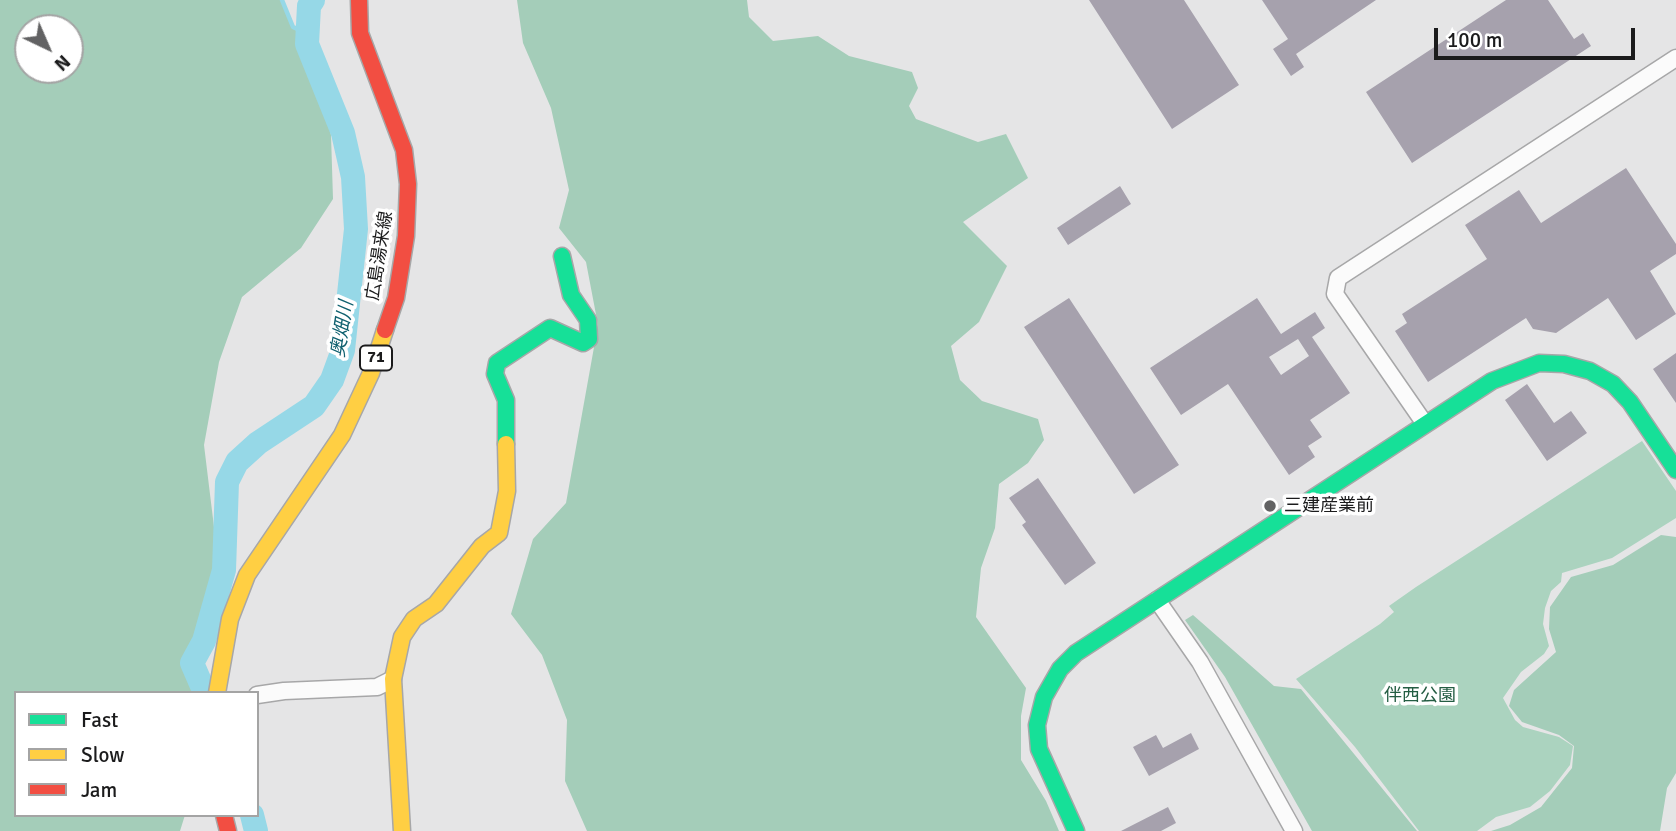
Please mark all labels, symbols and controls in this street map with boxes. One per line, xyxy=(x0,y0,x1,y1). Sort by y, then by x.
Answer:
north arrow xyxy=(14,14,84,84)
scale bar xyxy=(1438,14,1639,58)
text: 100 m xyxy=(1447,27,1502,53)
text: N xyxy=(49,49,75,76)
street label: 広島湯来線 xyxy=(362,210,398,302)
water label: 奥畑川 xyxy=(327,299,359,359)
road number: 71 xyxy=(360,346,392,370)
place label: 三建産業前 xyxy=(1284,495,1374,517)
marker: 三建産業前 xyxy=(1262,498,1278,514)
park label: 伴西公園 xyxy=(1384,685,1456,707)
legend xyxy=(14,691,259,817)
text: Fast xyxy=(81,707,118,733)
text: Slow xyxy=(81,742,125,768)
text: Jam xyxy=(81,777,117,803)

